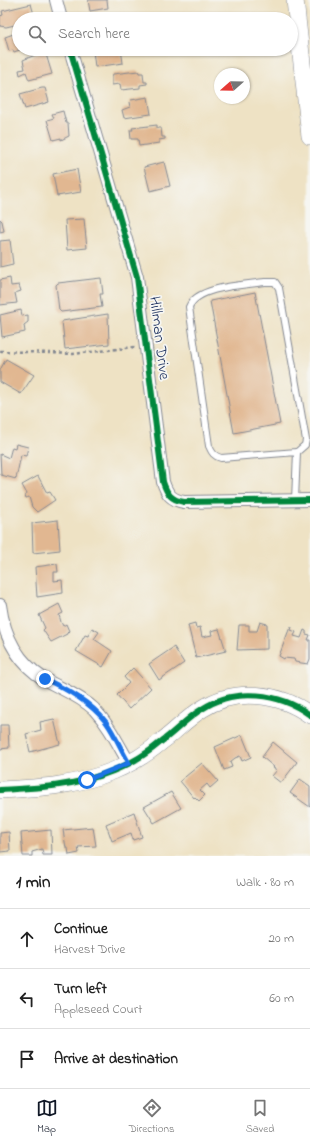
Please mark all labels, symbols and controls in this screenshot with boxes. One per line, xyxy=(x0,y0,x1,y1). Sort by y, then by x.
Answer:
search box xyxy=(12,12,298,56)
icon: search xyxy=(26,23,48,45)
text: Search here xyxy=(58,23,130,45)
north arrow xyxy=(214,68,250,104)
street label: Hillman Drive xyxy=(142,295,176,382)
route end xyxy=(36,670,54,688)
route start xyxy=(78,771,96,789)
text: 1 min xyxy=(16,870,50,895)
text: Walk · 80 m xyxy=(236,873,294,892)
text: Continue xyxy=(54,918,108,940)
icon: ahead xyxy=(16,928,38,950)
text: 20 m xyxy=(269,929,294,948)
text: Harvest Drive xyxy=(54,940,125,959)
text: Turn left xyxy=(54,978,107,1000)
icon: left xyxy=(16,988,38,1010)
text: 60 m xyxy=(269,989,294,1008)
text: Appleseed Court xyxy=(54,1000,142,1019)
icon: arrive xyxy=(16,1048,38,1070)
text: Arrive at destination xyxy=(54,1048,178,1070)
tab: Map xyxy=(36,1097,58,1137)
tab: Directions xyxy=(129,1097,174,1137)
tab: Saved xyxy=(246,1097,274,1137)

